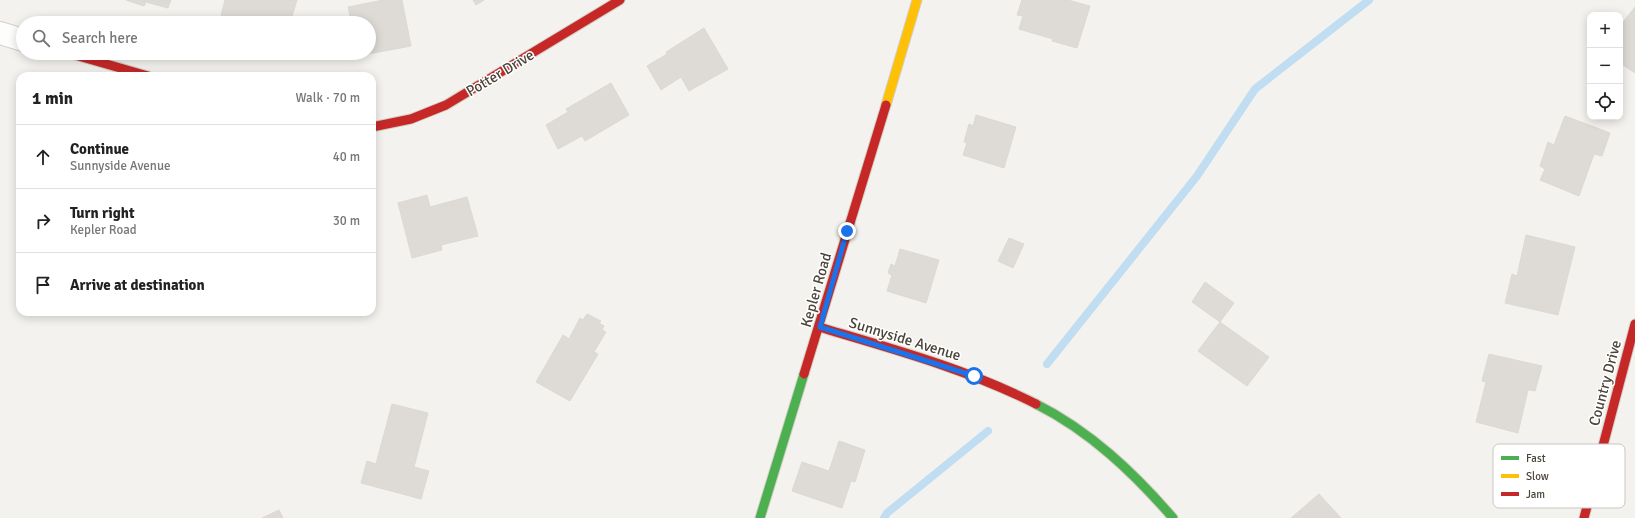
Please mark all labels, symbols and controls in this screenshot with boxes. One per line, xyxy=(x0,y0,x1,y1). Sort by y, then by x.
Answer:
map controls xyxy=(1587,12,1623,120)
button: + xyxy=(1587,12,1623,48)
search box xyxy=(16,16,376,60)
icon: search xyxy=(30,27,52,49)
text: Search here xyxy=(62,29,138,47)
street label: Potter Drive xyxy=(463,46,537,100)
button: − xyxy=(1587,48,1623,84)
button: locate xyxy=(1587,84,1623,120)
text: 1 min xyxy=(32,88,73,109)
text: Walk · 70 m xyxy=(296,90,360,106)
text: Continue xyxy=(70,140,129,158)
icon: ahead xyxy=(32,146,54,168)
text: 40 m xyxy=(333,149,360,165)
text: Sunnyside Avenue xyxy=(70,158,171,174)
text: Turn right xyxy=(70,204,135,222)
icon: right xyxy=(32,210,54,232)
text: 30 m xyxy=(333,213,360,229)
text: Kepler Road xyxy=(70,222,137,238)
route end xyxy=(838,222,856,240)
street label: Kepler Road xyxy=(797,251,835,329)
icon: arrive xyxy=(32,274,54,296)
text: Arrive at destination xyxy=(70,276,205,294)
street label: Sunnyside Avenue xyxy=(847,313,963,365)
street label: Country Drive xyxy=(1585,338,1625,428)
route start xyxy=(965,367,983,385)
legend xyxy=(1493,444,1625,508)
text: Fast xyxy=(1526,452,1546,465)
text: Slow xyxy=(1526,470,1549,483)
text: Jam xyxy=(1526,488,1545,501)

